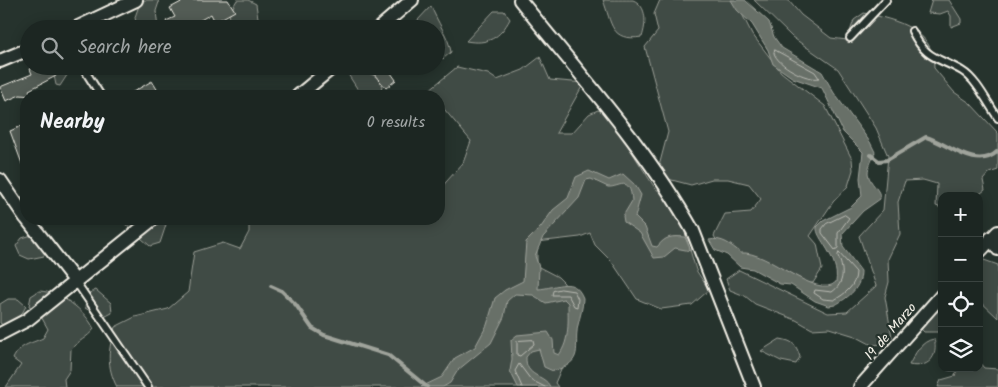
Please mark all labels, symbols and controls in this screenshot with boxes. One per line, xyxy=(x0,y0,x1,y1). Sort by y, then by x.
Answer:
search box xyxy=(20,20,445,75)
text: Search here xyxy=(78,33,172,63)
icon: search xyxy=(38,34,66,62)
text: Nearby xyxy=(40,106,105,139)
text: 0 results xyxy=(367,110,425,135)
map controls xyxy=(938,192,983,372)
button: + xyxy=(938,192,983,237)
button: − xyxy=(938,237,983,282)
button: locate xyxy=(938,282,983,327)
street label: 19 de Marzo xyxy=(859,298,922,365)
button: layers xyxy=(938,327,983,372)

